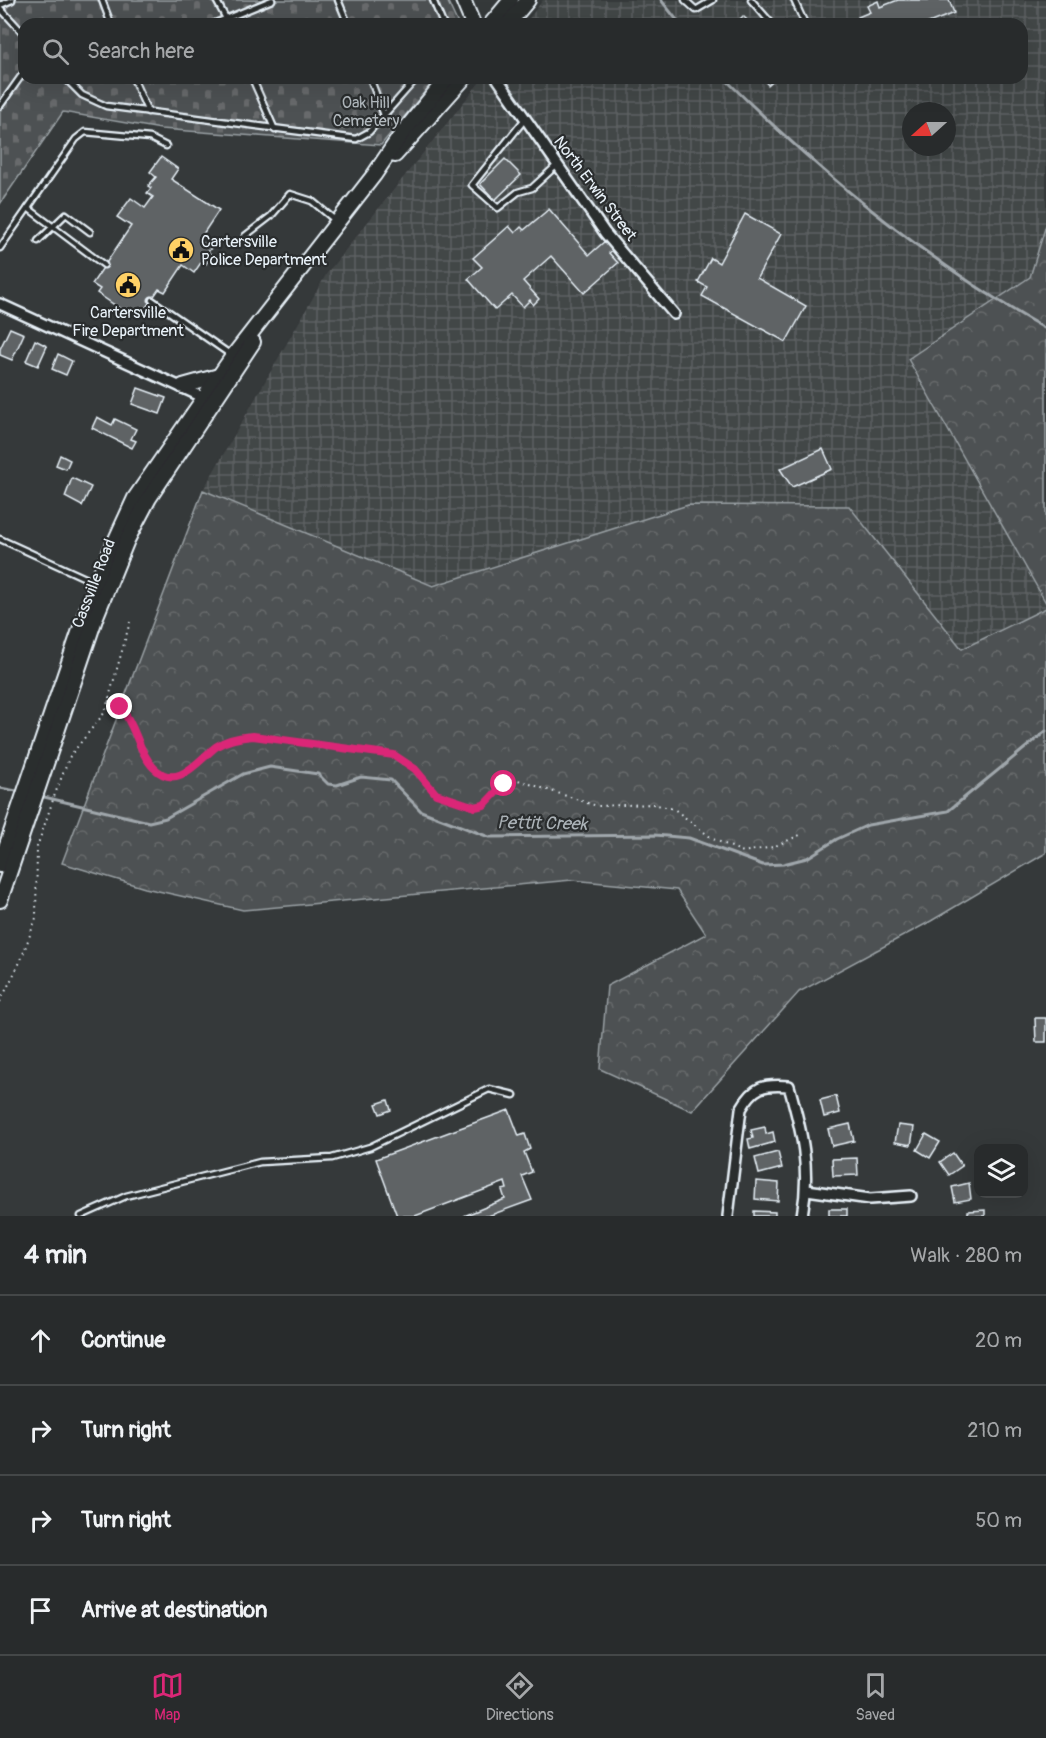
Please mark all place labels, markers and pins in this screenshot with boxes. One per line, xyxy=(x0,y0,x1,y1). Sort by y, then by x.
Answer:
place label: Cartersville Police Department xyxy=(201,232,327,270)
public building icon: Cartersville Police Department xyxy=(166,235,196,265)
public building icon: Cartersville Fire Department xyxy=(113,270,143,300)
place label: Cartersville Fire Department xyxy=(72,303,184,341)

